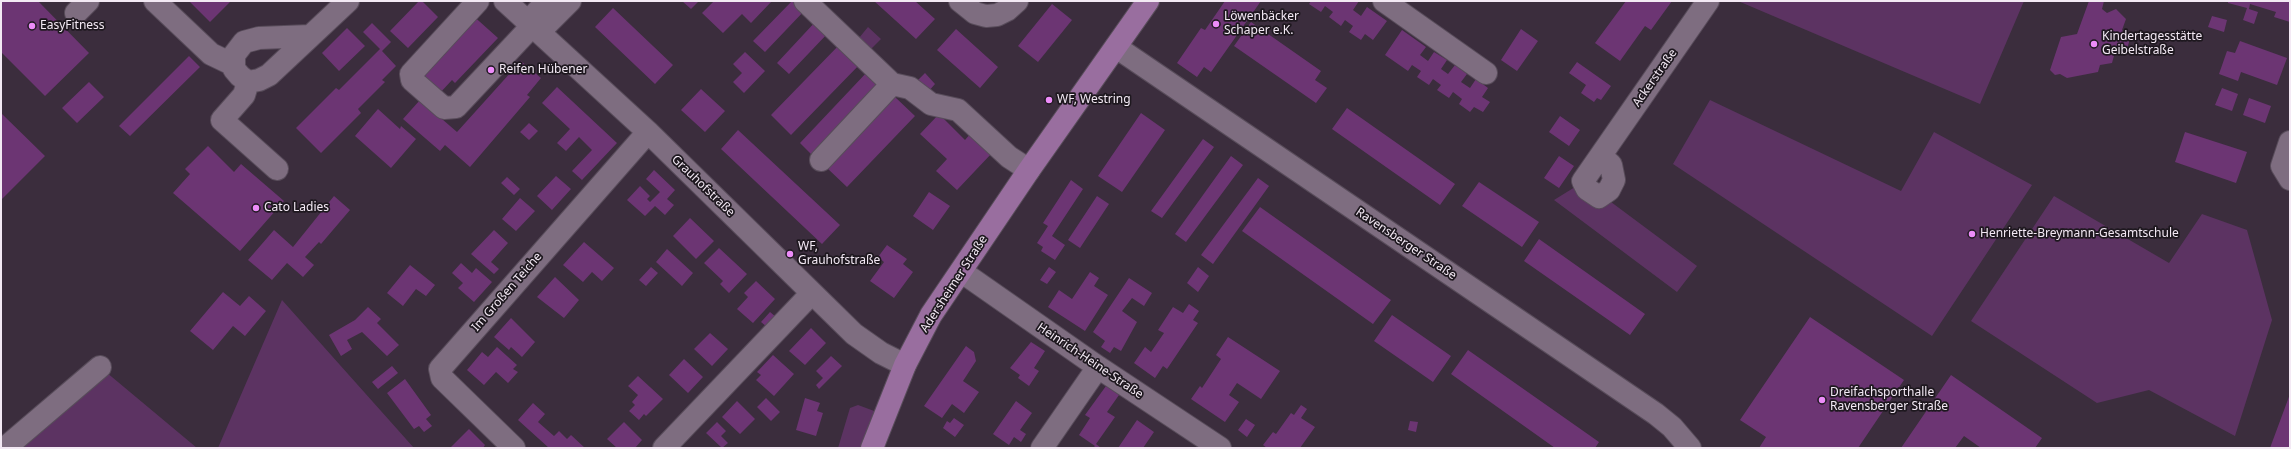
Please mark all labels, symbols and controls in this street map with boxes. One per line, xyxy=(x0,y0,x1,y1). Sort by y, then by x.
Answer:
place label: Löwenbäcker Schaper e.K. xyxy=(1224,10,1299,38)
place label: EasyFitness xyxy=(40,19,105,33)
marker: Löwenbäcker Schaper e.K. xyxy=(1211,19,1221,29)
marker: EasyFitness xyxy=(27,21,37,31)
place label: Kindertagesstätte Geibelstraße xyxy=(2102,30,2202,58)
marker: Kindertagesstätte Geibelstraße xyxy=(2089,39,2099,49)
street label: Ackerstraße xyxy=(1630,46,1680,110)
place label: Reifen Hübener xyxy=(499,63,587,77)
marker: Reifen Hübener xyxy=(486,65,496,75)
place label: WF, Westring xyxy=(1057,93,1131,107)
marker: WF, Westring xyxy=(1044,95,1054,105)
street label: Grauhofstraße xyxy=(668,152,738,220)
place label: Cato Ladies xyxy=(264,201,329,215)
marker: Cato Ladies xyxy=(251,203,261,213)
street label: Ravensberger Straße xyxy=(1353,205,1459,283)
place label: Henriette-Breymann-Gesamtschule xyxy=(1980,227,2179,241)
marker: Henriette-Breymann-Gesamtschule xyxy=(1967,229,1977,239)
street label: Adersheimer Straße xyxy=(917,233,991,335)
place label: WF, Grauhofstraße xyxy=(798,240,880,268)
marker: WF, Grauhofstraße xyxy=(785,249,795,259)
street label: Im Großen Teiche xyxy=(469,250,545,334)
street label: Heinrich-Heine-Straße xyxy=(1034,320,1146,402)
place label: Dreifachsporthalle Ravensberger Straße xyxy=(1830,386,1948,414)
marker: Dreifachsporthalle Ravensberger Straße xyxy=(1817,395,1827,405)

